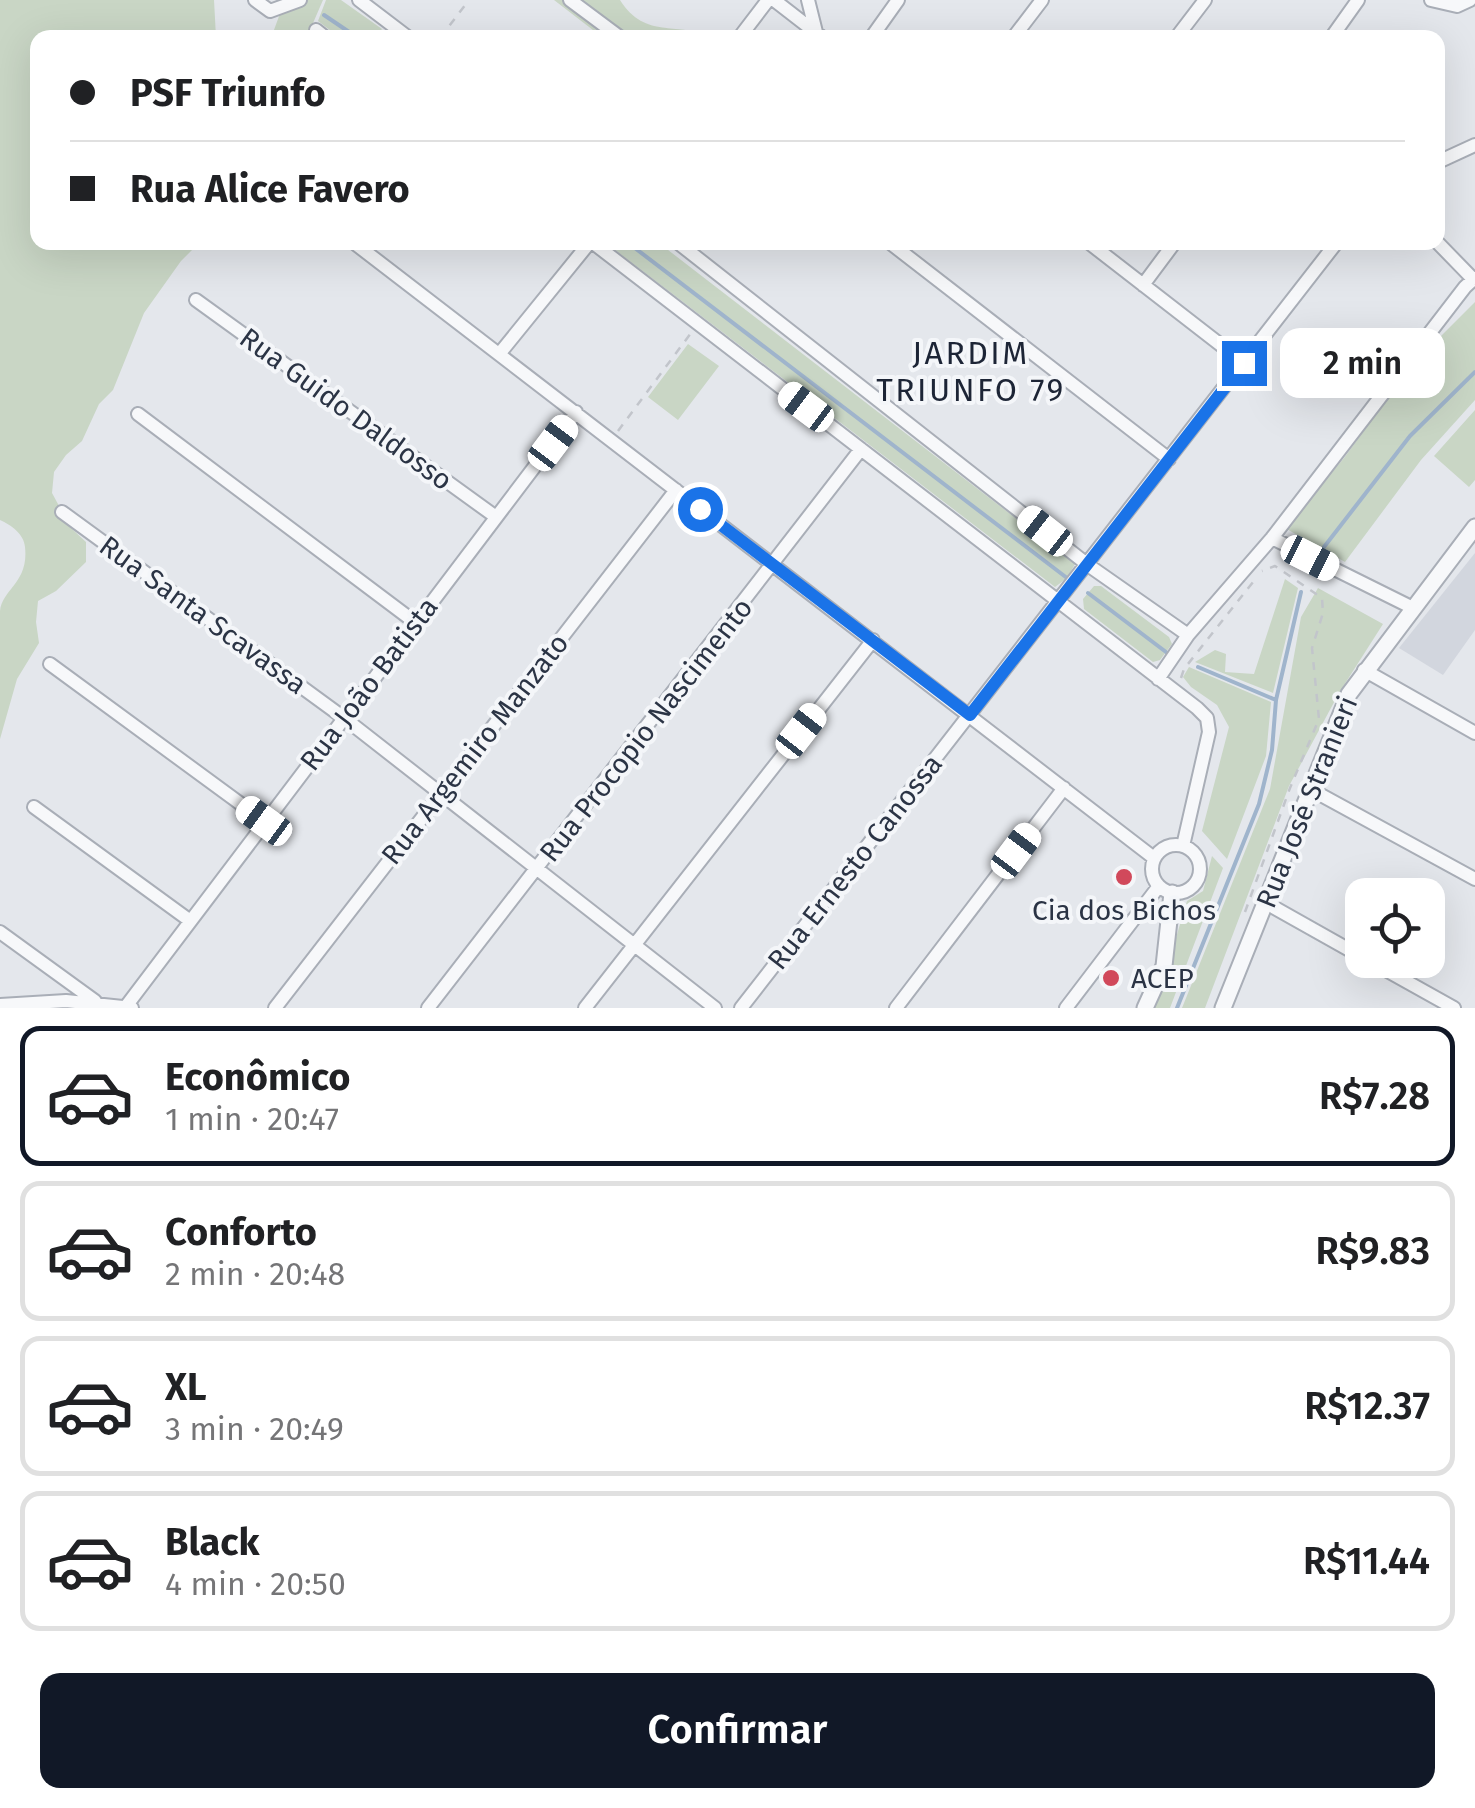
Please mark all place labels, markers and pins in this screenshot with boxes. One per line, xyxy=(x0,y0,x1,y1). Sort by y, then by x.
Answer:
marker: Cia dos Bichos xyxy=(1113,866,1135,888)
place label: Cia dos Bichos xyxy=(1032,894,1216,927)
place label: ACEP xyxy=(1131,962,1194,995)
marker: ACEP xyxy=(1100,967,1122,989)

